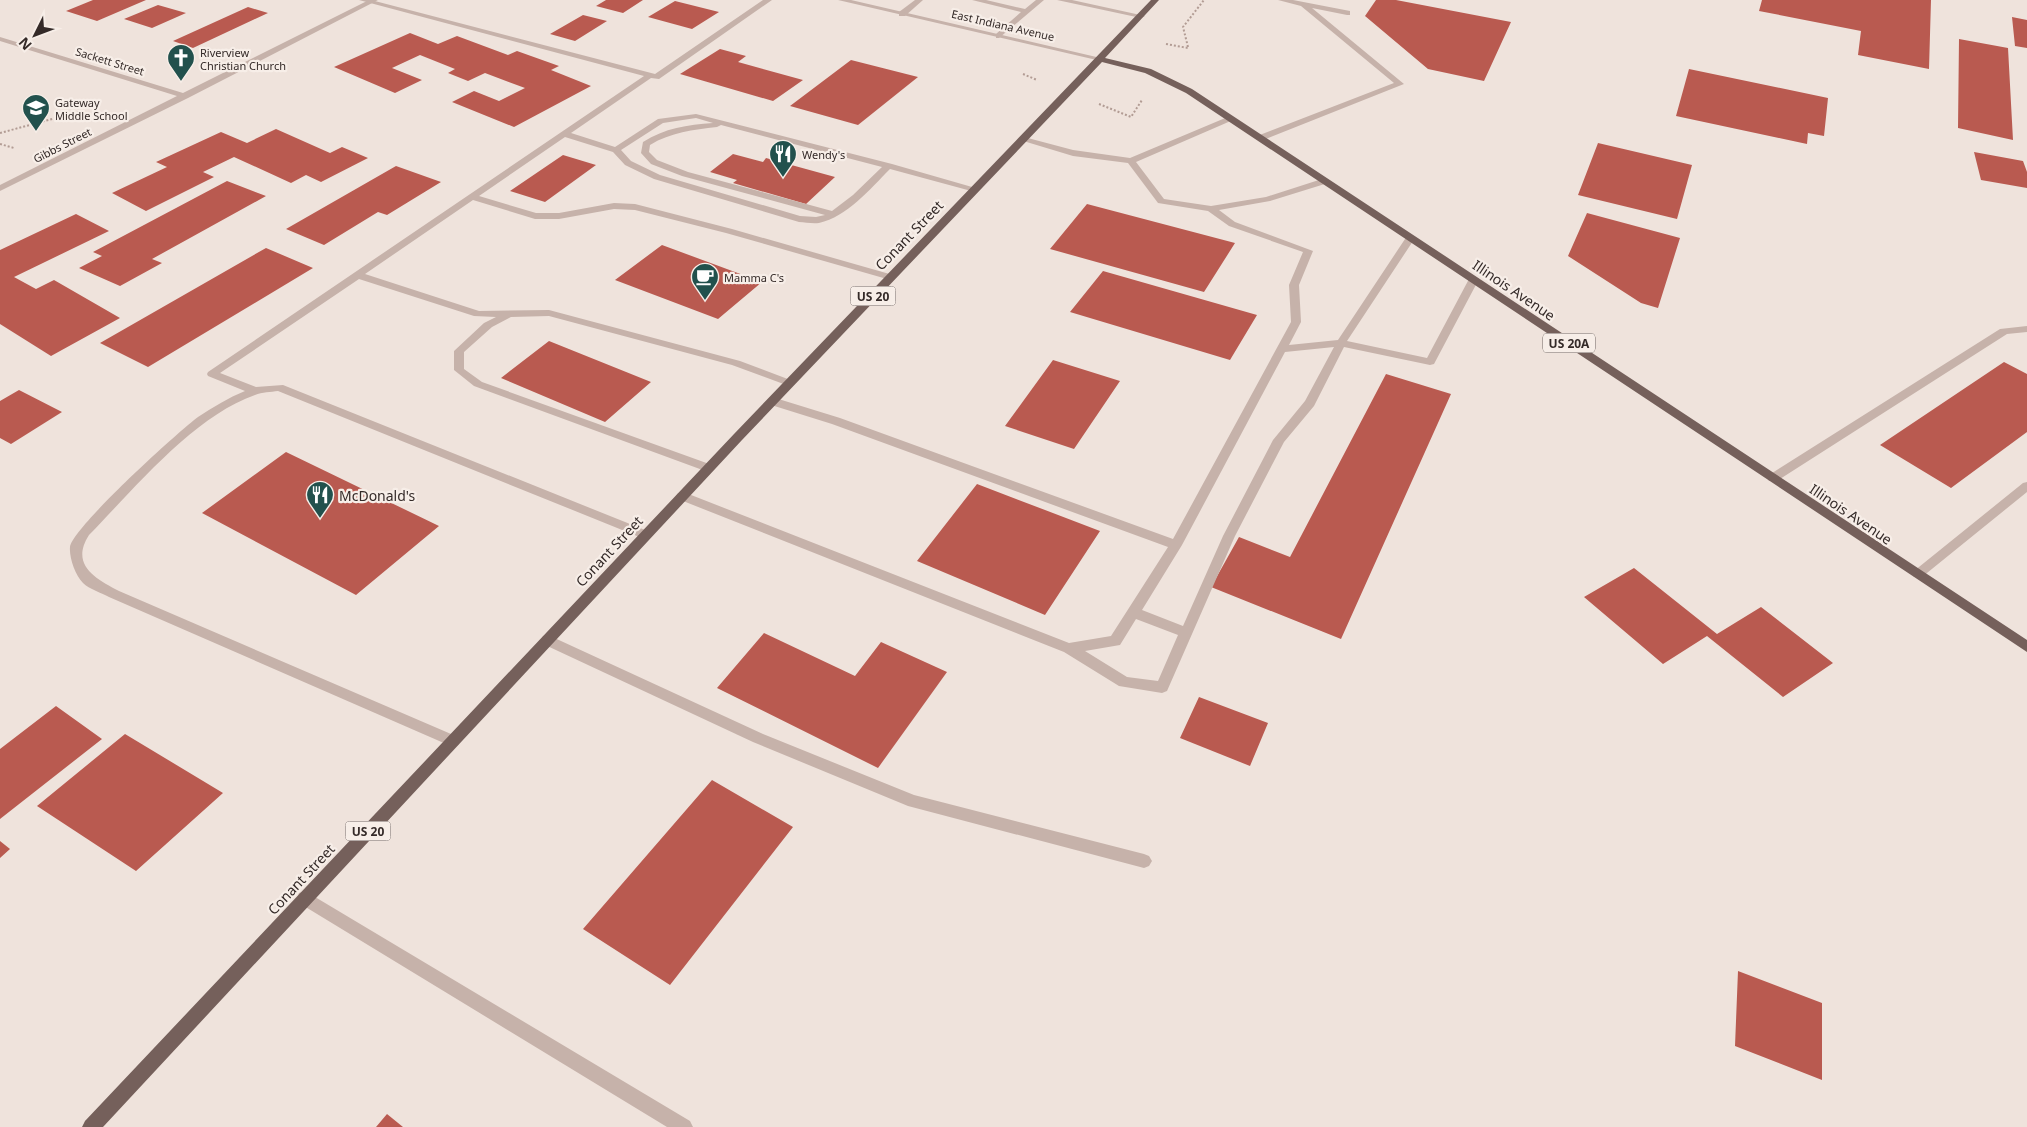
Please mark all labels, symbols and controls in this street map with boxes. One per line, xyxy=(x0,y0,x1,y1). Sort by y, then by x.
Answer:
street label: East Indiana Avenue xyxy=(950,6,1056,44)
north arrow xyxy=(10,10,60,60)
text: N xyxy=(14,33,36,55)
street label: Sackett Street xyxy=(74,43,146,79)
church icon: Riverview Christian Church xyxy=(166,43,196,82)
place label: Riverview Christian Church xyxy=(200,45,286,73)
school or university icon: Gateway Middle School xyxy=(21,93,51,132)
place label: Gateway Middle School xyxy=(55,95,128,123)
street label: Gibbs Street xyxy=(30,124,94,166)
restaurant icon: Wendy's xyxy=(768,139,798,178)
place label: Wendy's xyxy=(802,147,845,162)
street label: Conant Street xyxy=(871,196,947,274)
street label: Illinois Avenue xyxy=(1469,255,1559,325)
cafe icon: Mamma C's xyxy=(690,262,720,301)
place label: Mamma C's xyxy=(724,270,784,285)
road number: US 20 xyxy=(850,286,896,306)
road number: US 20A xyxy=(1543,333,1595,352)
street label: Illinois Avenue xyxy=(1806,479,1896,549)
restaurant icon: McDonald's xyxy=(305,480,335,519)
place label: McDonald's xyxy=(339,486,416,505)
street label: Conant Street xyxy=(571,512,647,590)
road number: US 20 xyxy=(346,821,390,840)
street label: Conant Street xyxy=(263,840,339,918)

